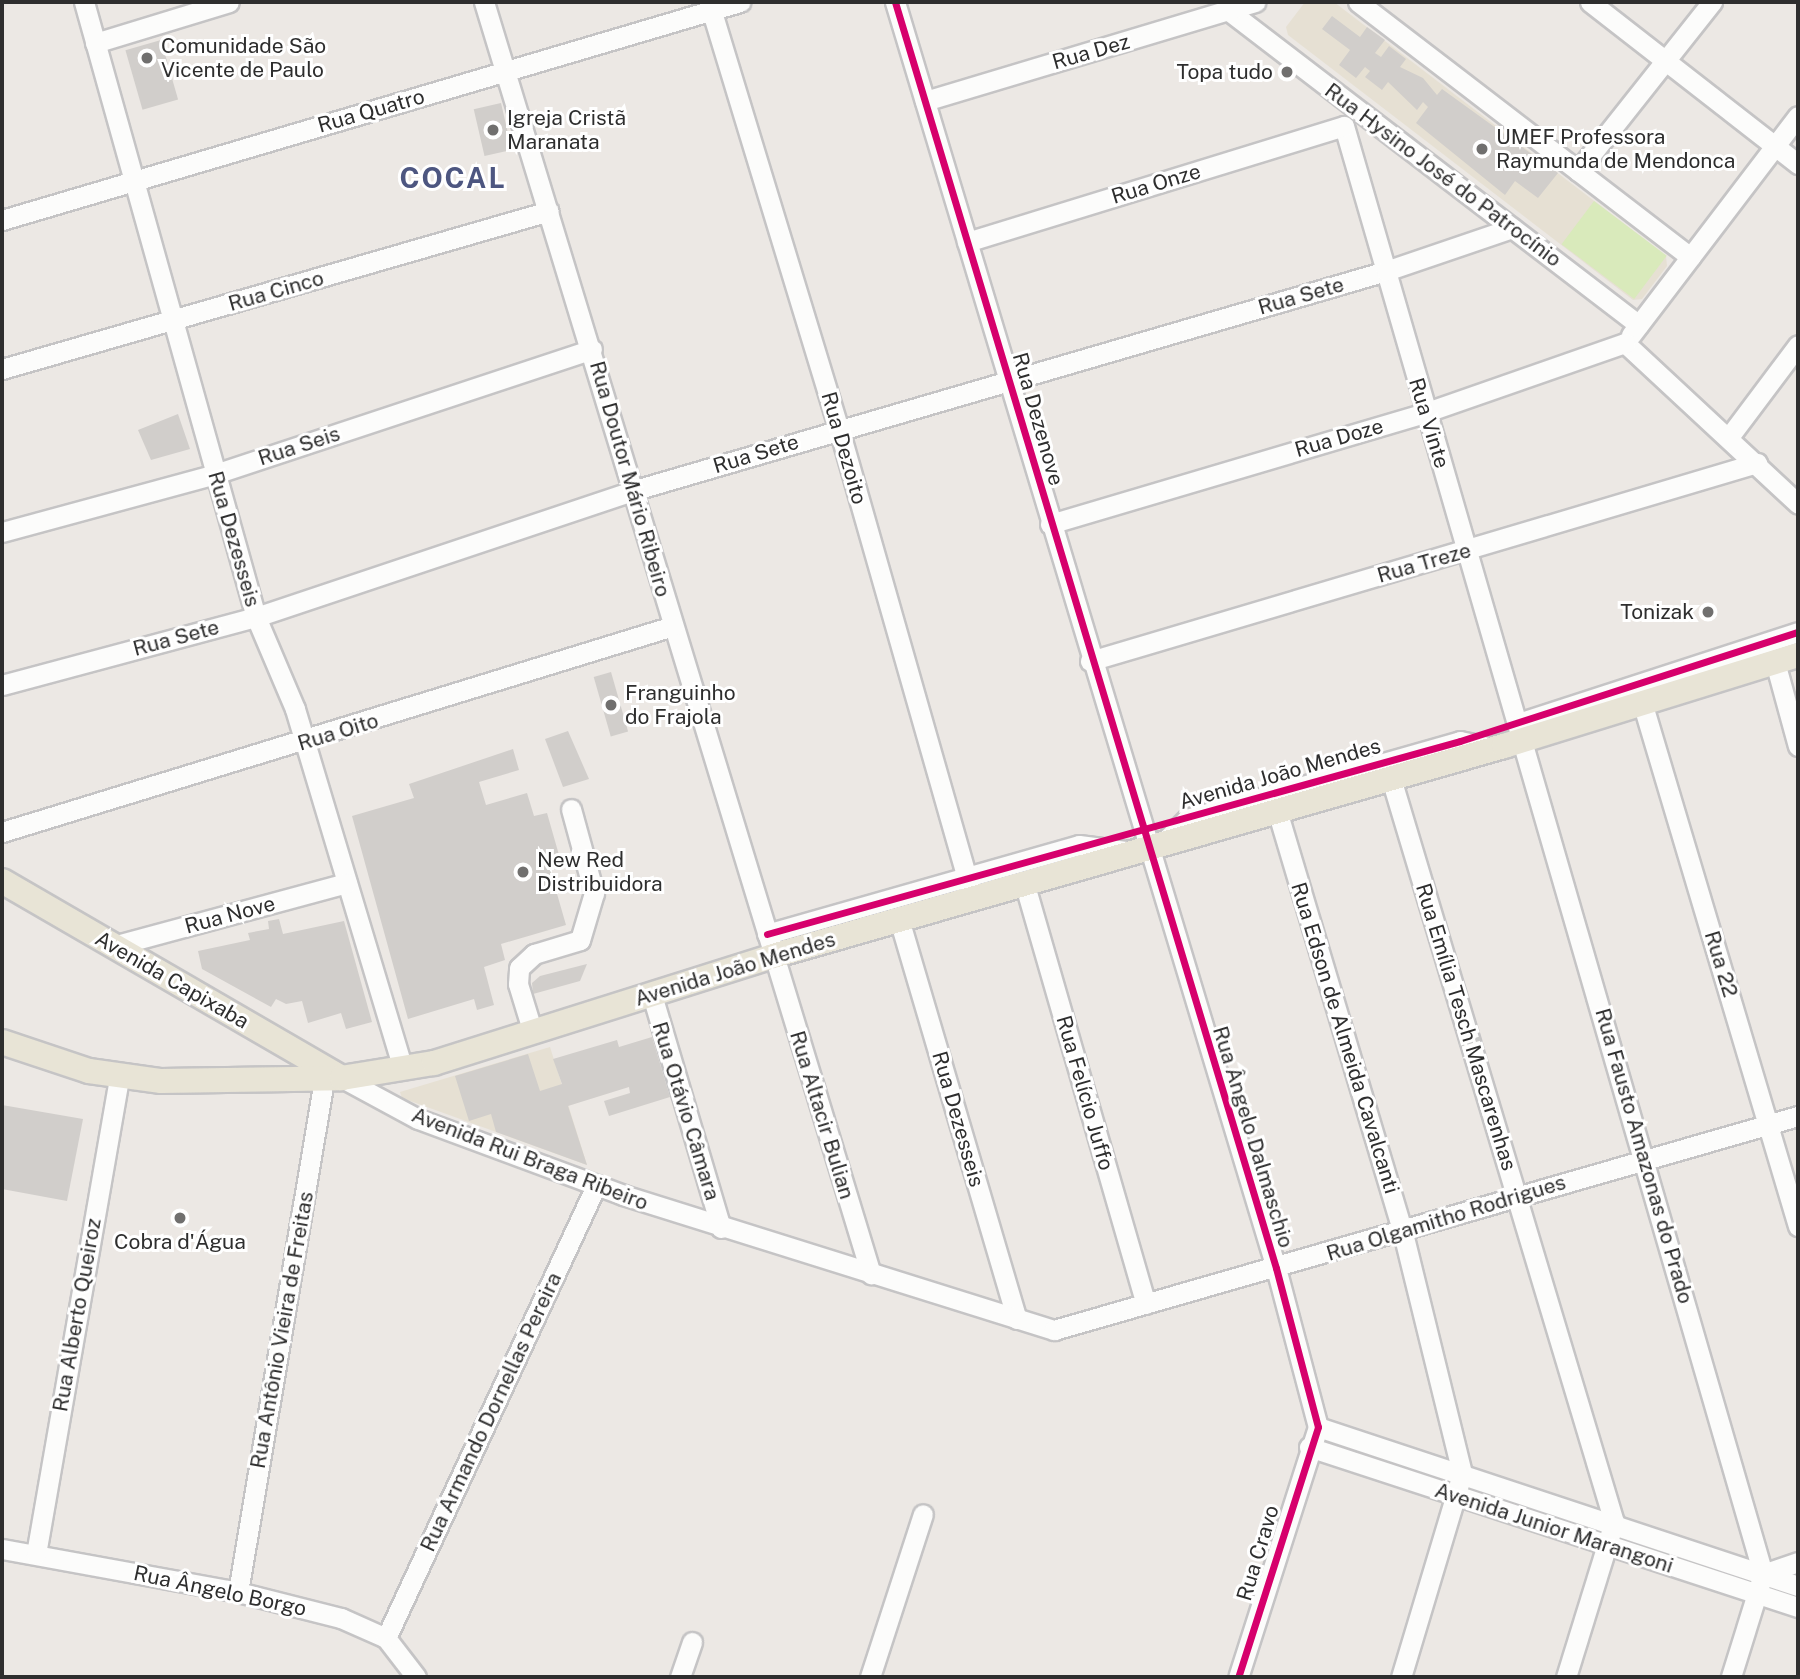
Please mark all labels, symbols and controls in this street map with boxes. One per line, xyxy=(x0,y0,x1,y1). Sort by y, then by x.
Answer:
street label: Rua Dez xyxy=(1049,29,1133,75)
place label: Comunidade São Vicente de Paulo xyxy=(161,33,326,83)
marker: Comunidade São Vicente de Paulo xyxy=(139,50,155,66)
place label: Topa tudo xyxy=(1176,59,1273,85)
marker: Topa tudo xyxy=(1279,64,1295,80)
street label: Rua Hysino José do Patrocínio xyxy=(1319,78,1567,272)
street label: Rua Quatro xyxy=(315,84,427,138)
place label: Igreja Cristã Maranata xyxy=(507,105,626,155)
marker: Igreja Cristã Maranata xyxy=(485,122,501,138)
place label: UMEF Professora Raymunda de Mendonca xyxy=(1496,124,1736,174)
marker: UMEF Professora Raymunda de Mendonca xyxy=(1474,141,1490,157)
street label: Rua Onze xyxy=(1108,158,1204,210)
district label: COCAL xyxy=(400,161,506,195)
street label: Rua Cinco xyxy=(225,265,327,317)
street label: Rua Sete xyxy=(1255,272,1347,320)
street label: Rua Dezenove xyxy=(1007,350,1069,488)
street label: Rua Doutor Mário Ribeiro xyxy=(584,358,676,600)
street label: Rua Vinte xyxy=(1403,374,1455,472)
street label: Rua Dezoito xyxy=(816,389,872,507)
street label: Rua Doze xyxy=(1292,413,1386,463)
street label: Rua Seis xyxy=(255,421,343,471)
street label: Rua Sete xyxy=(710,429,802,479)
street label: Rua Dezesseis xyxy=(203,468,265,610)
street label: Rua Treze xyxy=(1374,538,1474,588)
place label: Tonizak xyxy=(1620,599,1694,625)
marker: Tonizak xyxy=(1700,604,1716,620)
street label: Rua Sete xyxy=(130,614,222,662)
place label: Franguinho do Frajola xyxy=(625,680,736,730)
marker: Franguinho do Frajola xyxy=(603,697,619,713)
street label: Rua Oito xyxy=(295,708,381,756)
street label: Avenida João Mendes xyxy=(1176,733,1384,815)
place label: New Red Distribuidora xyxy=(537,847,663,897)
marker: New Red Distribuidora xyxy=(515,864,531,880)
street label: Rua Edson de Almeida Cavalcanti xyxy=(1286,879,1404,1197)
street label: Rua Emília Tesch Mascarenhas xyxy=(1410,880,1522,1174)
street label: Rua Nove xyxy=(182,891,278,939)
street label: Avenida Capixaba xyxy=(91,926,253,1034)
street label: Avenida João Mendes xyxy=(632,926,838,1012)
street label: Rua 22 xyxy=(1699,928,1743,1000)
street label: Rua Fausto Amazonas do Prado xyxy=(1590,1005,1698,1307)
street label: Rua Felício Juffo xyxy=(1051,1013,1119,1173)
street label: Rua Otávio Câmara xyxy=(647,1019,725,1203)
street label: Rua Ângelo Dalmaschio xyxy=(1207,1023,1299,1251)
street label: Rua Altacir Bulian xyxy=(784,1028,860,1202)
street label: Rua Dezesseis xyxy=(927,1048,989,1190)
street label: Avenida Rui Braga Ribeiro xyxy=(408,1102,652,1216)
street label: Rua Olgamitho Rodrigues xyxy=(1323,1170,1569,1266)
street label: Rua Antônio Vieira de Freitas xyxy=(245,1189,319,1471)
marker: Cobra d'Água xyxy=(172,1210,188,1226)
street label: Rua Alberto Queiroz xyxy=(48,1216,106,1414)
place label: Cobra d'Água xyxy=(114,1229,246,1255)
street label: Rua Armando Dornellas Pereira xyxy=(415,1268,567,1556)
street label: Avenida Junior Marangoni xyxy=(1432,1478,1676,1578)
street label: Rua Cravo xyxy=(1232,1502,1284,1604)
street label: Rua Ângelo Borgo xyxy=(131,1560,309,1622)

